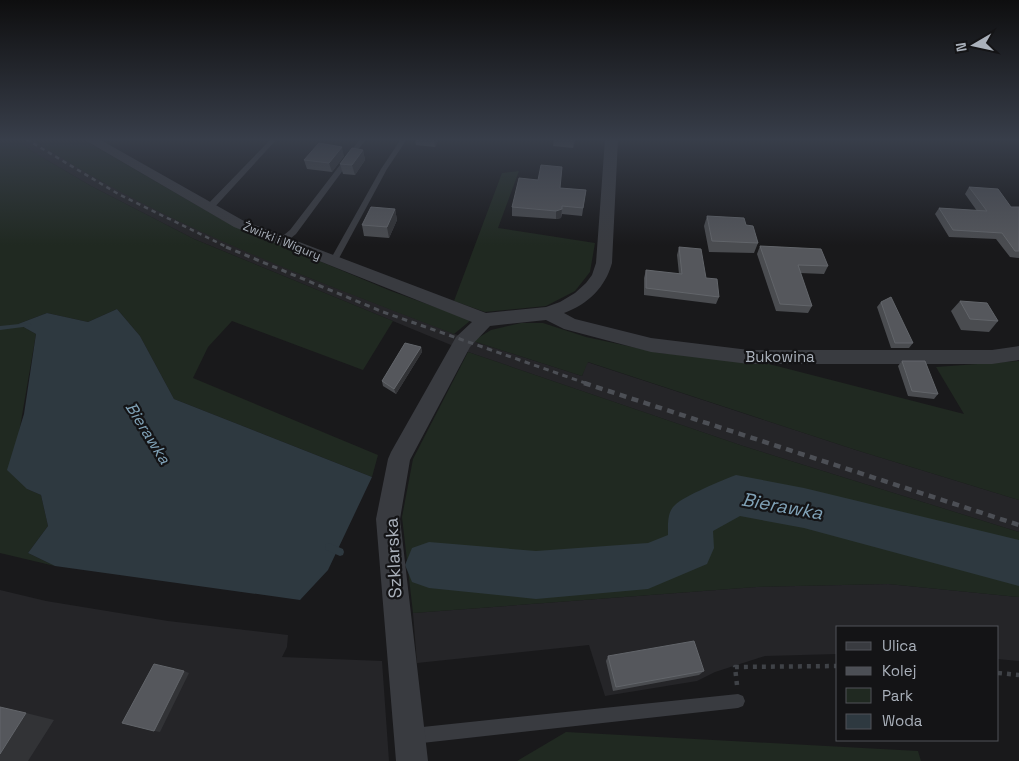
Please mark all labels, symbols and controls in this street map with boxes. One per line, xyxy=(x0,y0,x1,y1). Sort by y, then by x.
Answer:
north arrow xyxy=(949,20,999,70)
text: N xyxy=(952,41,971,53)
street label: Żwirki i Wigury xyxy=(241,218,323,264)
street label: Bukowina xyxy=(745,347,815,366)
water label: Bierawka xyxy=(121,398,176,469)
water label: Bierawka xyxy=(739,487,825,525)
street label: Szklarska xyxy=(379,517,407,599)
legend xyxy=(836,626,999,741)
text: Ulica xyxy=(882,636,917,655)
text: Kolej xyxy=(882,661,916,680)
text: Park xyxy=(882,686,913,705)
text: Woda xyxy=(882,711,923,730)

